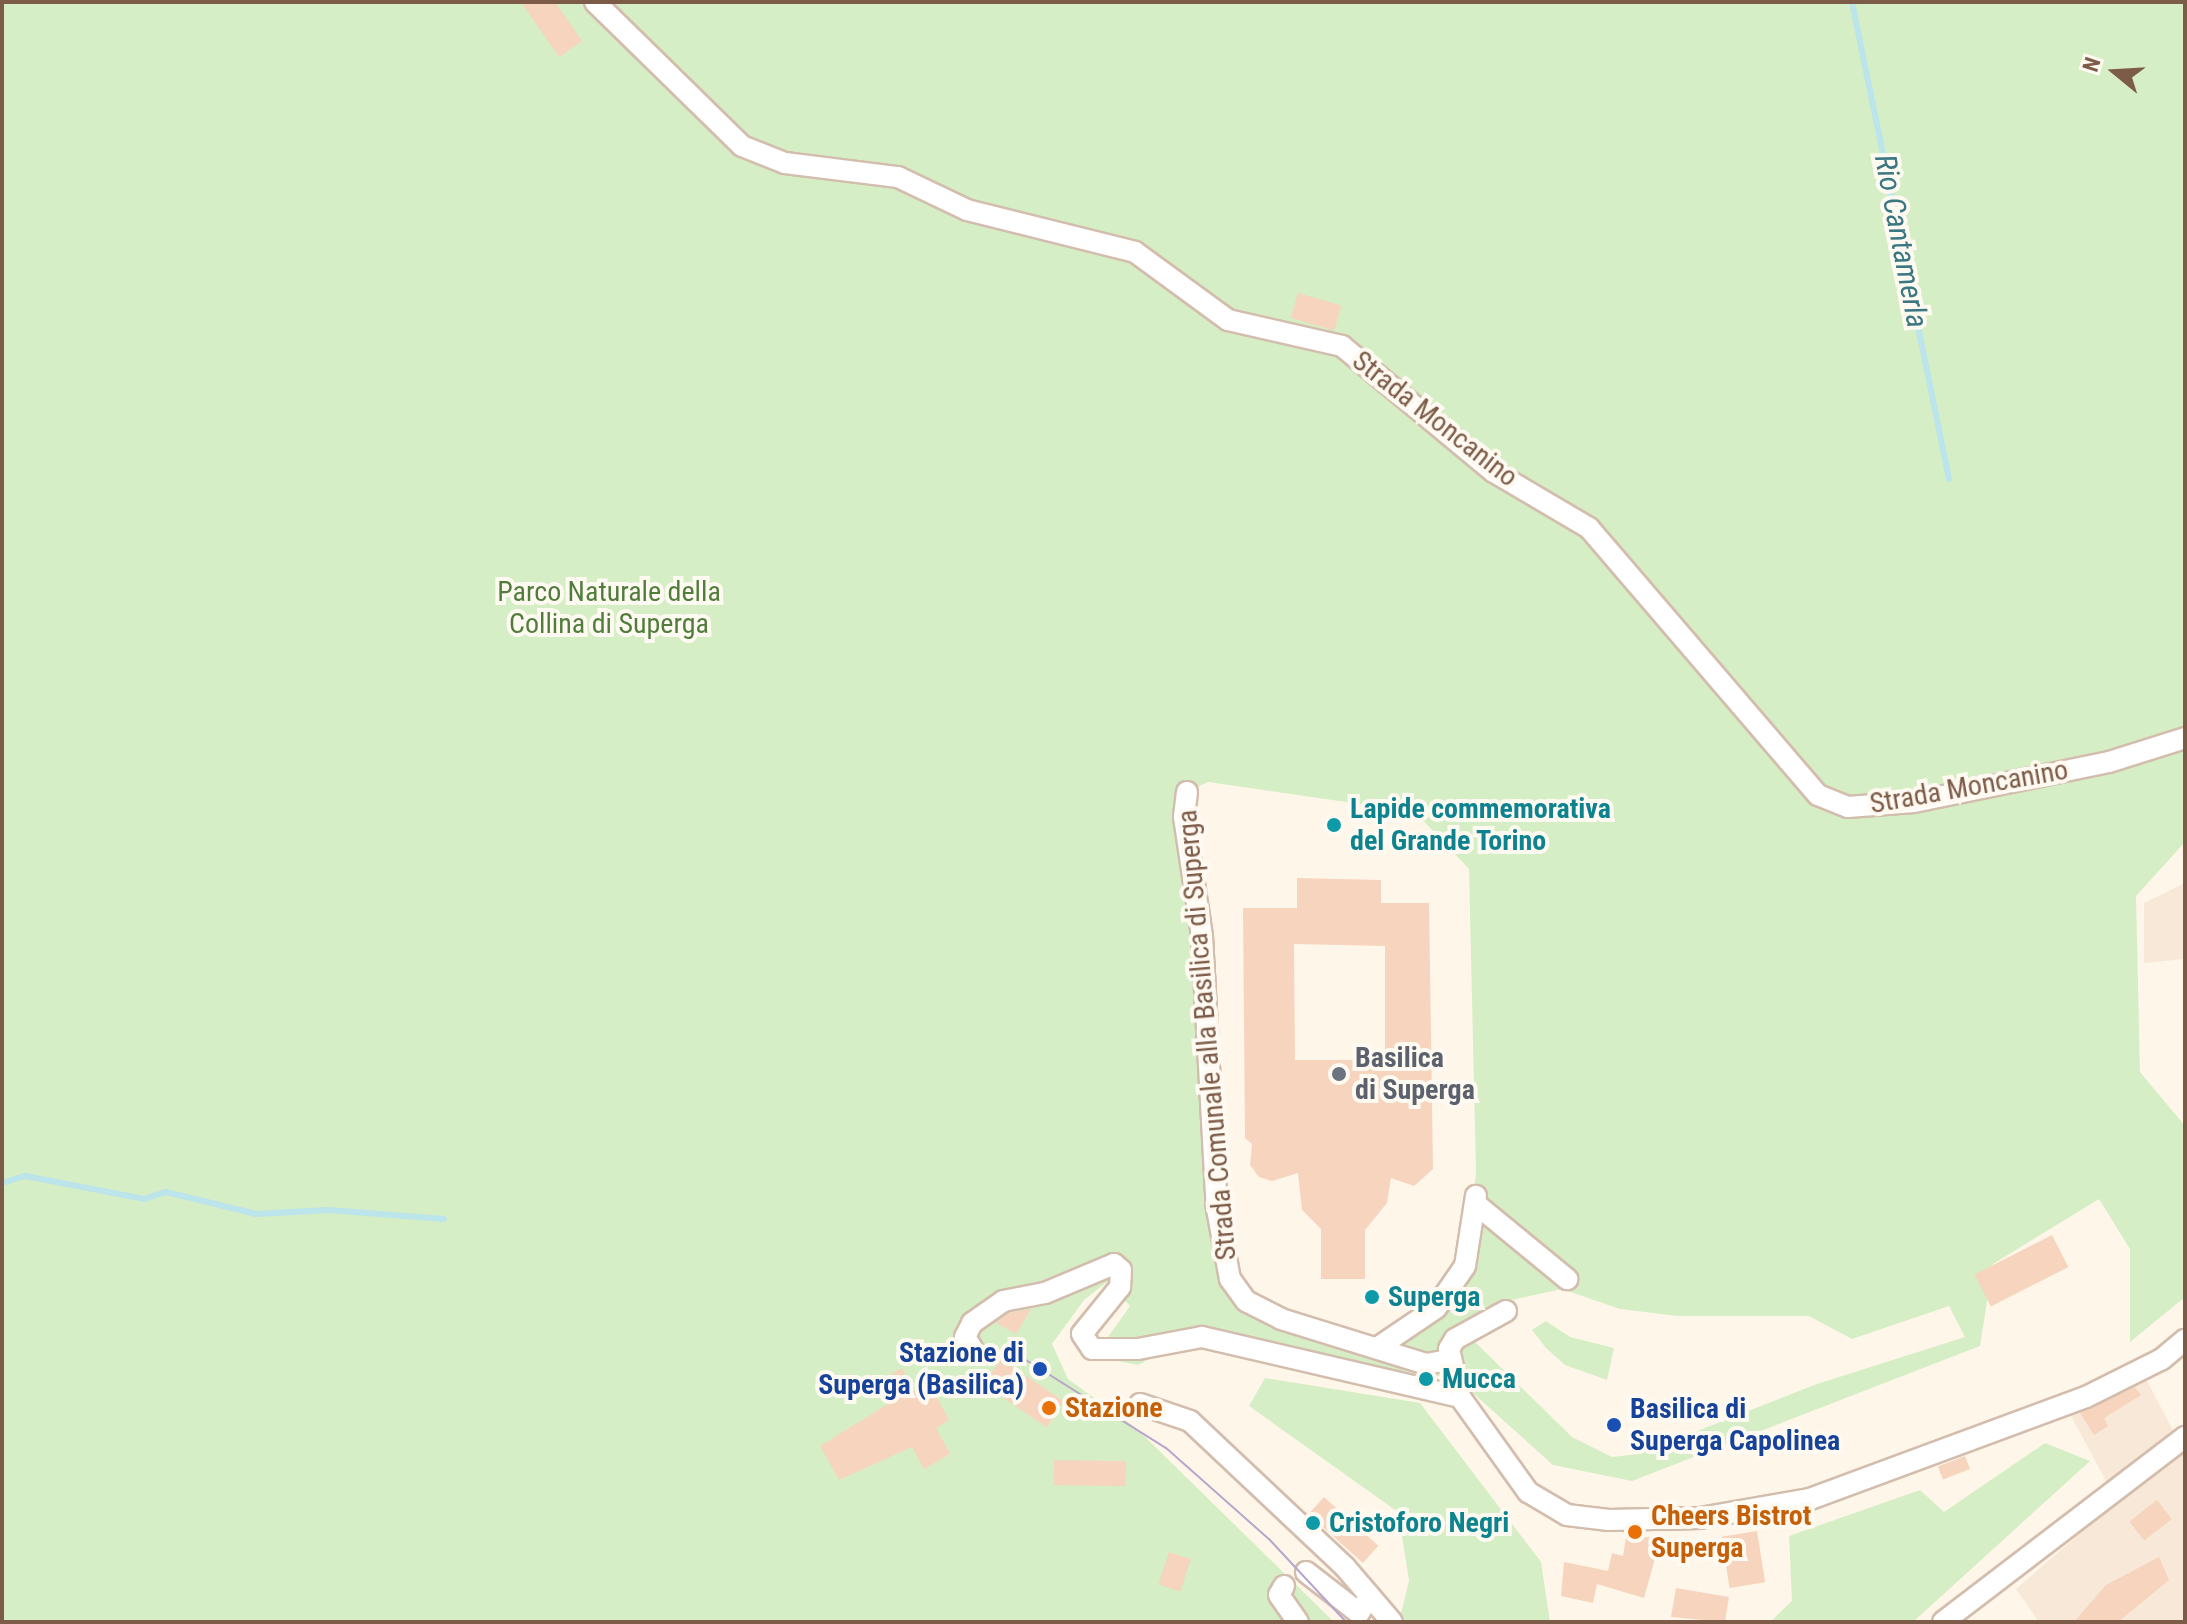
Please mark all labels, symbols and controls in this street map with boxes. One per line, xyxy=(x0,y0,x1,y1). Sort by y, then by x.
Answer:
north arrow xyxy=(2075,32,2155,112)
text: N xyxy=(2078,54,2106,75)
water label: Rio Cantamerla xyxy=(1867,151,1935,331)
street label: Strada Moncanino xyxy=(1346,344,1524,494)
park label: Parco Naturale della Collina di Superga xyxy=(497,575,721,641)
street label: Strada Moncanino xyxy=(1867,753,2071,821)
place label: Lapide commemorativa del Grande Torino xyxy=(1350,792,1611,858)
street label: Strada Comunale alla Basilica di Superga xyxy=(1171,808,1243,1262)
marker: Lapide commemorativa del Grande Torino xyxy=(1325,816,1343,834)
place label: Basilica di Superga xyxy=(1355,1041,1475,1107)
marker: Basilica di Superga xyxy=(1330,1065,1348,1083)
place label: Superga xyxy=(1388,1280,1480,1314)
marker: Superga xyxy=(1363,1288,1381,1306)
place label: Stazione di Superga (Basilica) xyxy=(818,1336,1024,1402)
marker: Stazione di Superga (Basilica) xyxy=(1031,1360,1049,1378)
place label: Mucca xyxy=(1442,1362,1516,1396)
marker: Mucca xyxy=(1417,1370,1435,1388)
place label: Stazione xyxy=(1065,1391,1163,1425)
place label: Basilica di Superga Capolinea xyxy=(1630,1392,1840,1458)
marker: Stazione xyxy=(1040,1399,1058,1417)
marker: Basilica di Superga Capolinea xyxy=(1605,1416,1623,1434)
place label: Cheers Bistrot Superga xyxy=(1651,1499,1811,1565)
place label: Cristoforo Negri xyxy=(1329,1506,1509,1540)
marker: Cristoforo Negri xyxy=(1304,1514,1322,1532)
marker: Cheers Bistrot Superga xyxy=(1626,1523,1644,1541)

